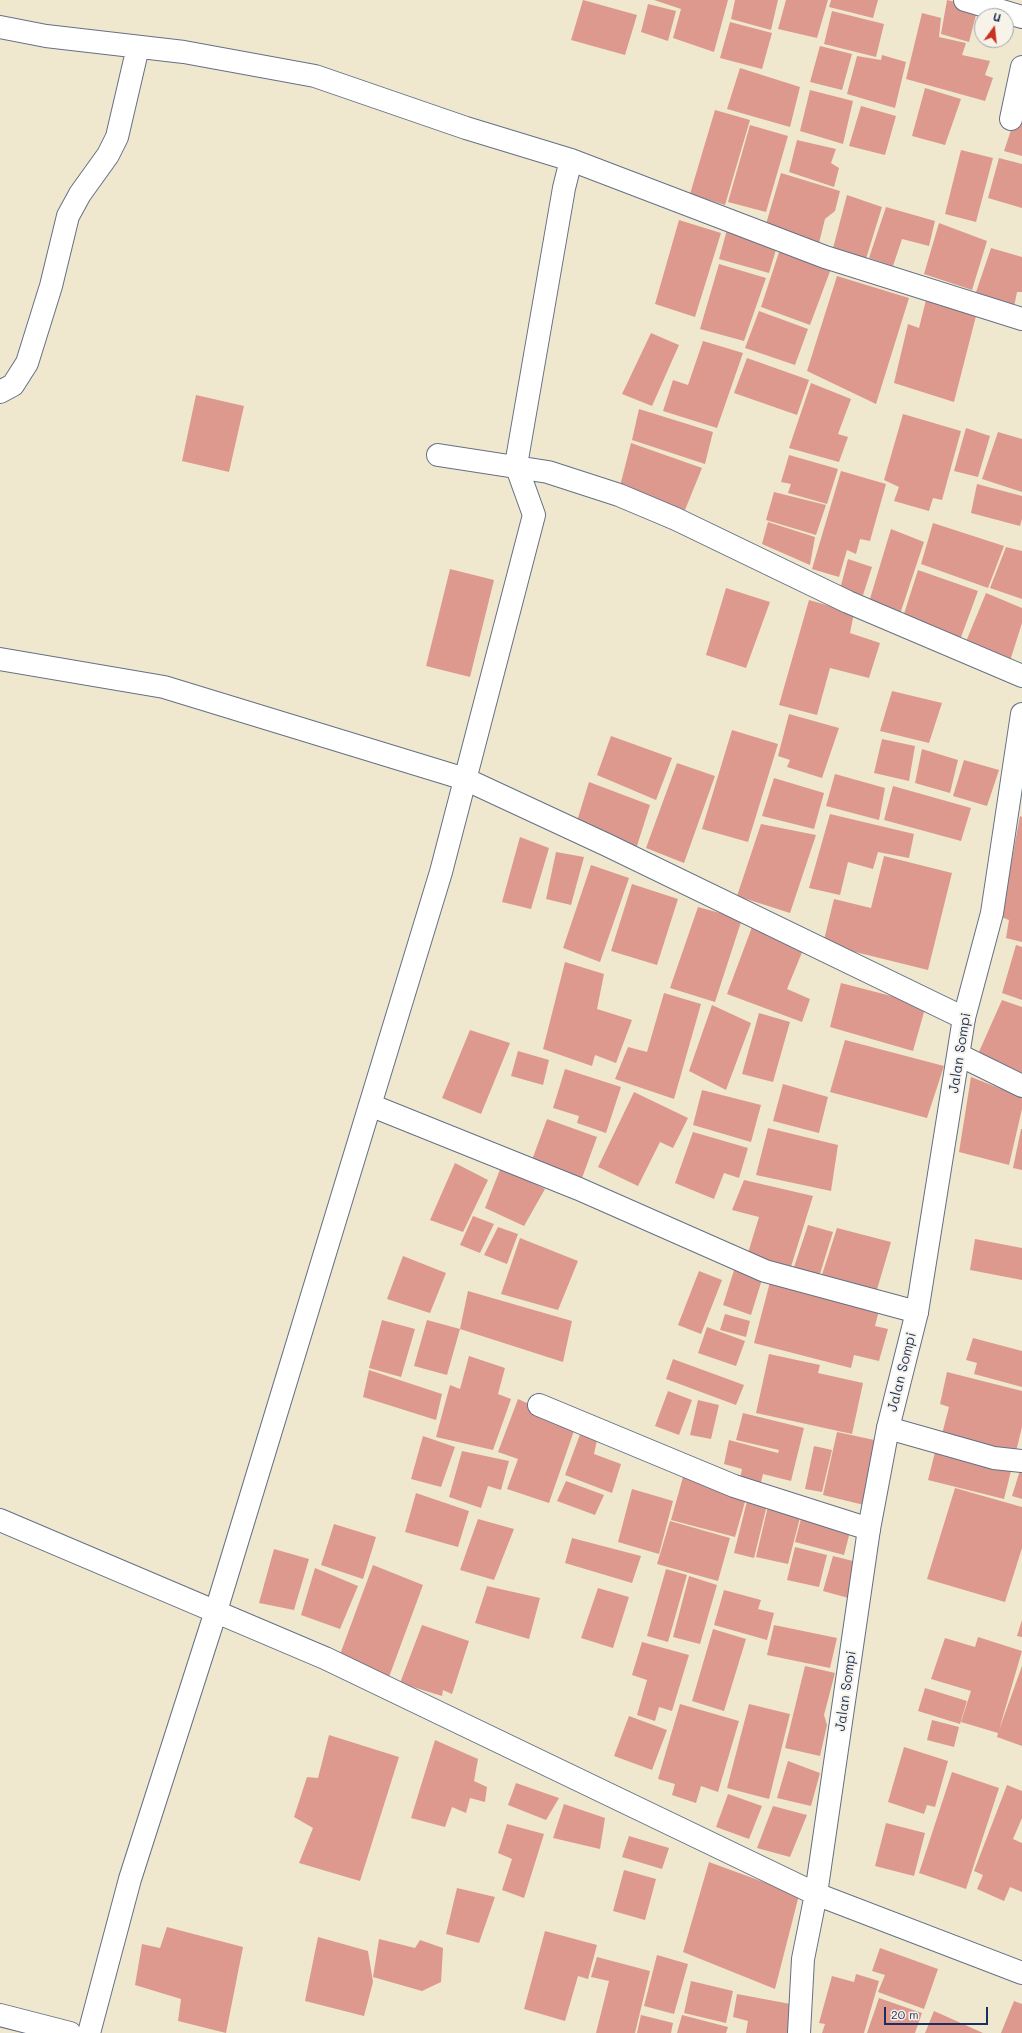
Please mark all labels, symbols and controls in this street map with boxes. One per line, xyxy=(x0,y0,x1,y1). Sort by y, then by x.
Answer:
north arrow xyxy=(974,8,1014,48)
text: U xyxy=(991,9,1003,25)
street label: Jalan Sompi xyxy=(945,1012,975,1094)
street label: Jalan Sompi xyxy=(884,1331,920,1413)
street label: Jalan Sompi xyxy=(832,1650,860,1732)
scale bar xyxy=(886,1999,990,2025)
text: 20 m xyxy=(891,2006,919,2022)

